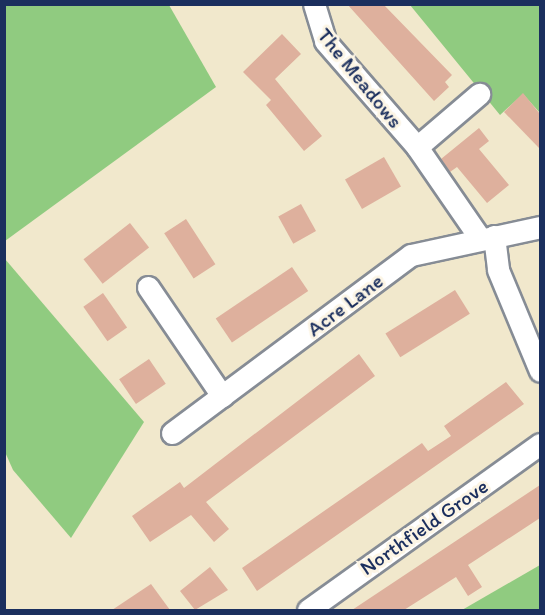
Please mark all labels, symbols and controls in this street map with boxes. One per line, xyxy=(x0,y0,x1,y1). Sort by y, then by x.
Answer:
street label: The Meadows xyxy=(312,23,408,133)
street label: Acre Lane xyxy=(302,268,388,342)
street label: Northfield Grove xyxy=(355,473,493,581)

